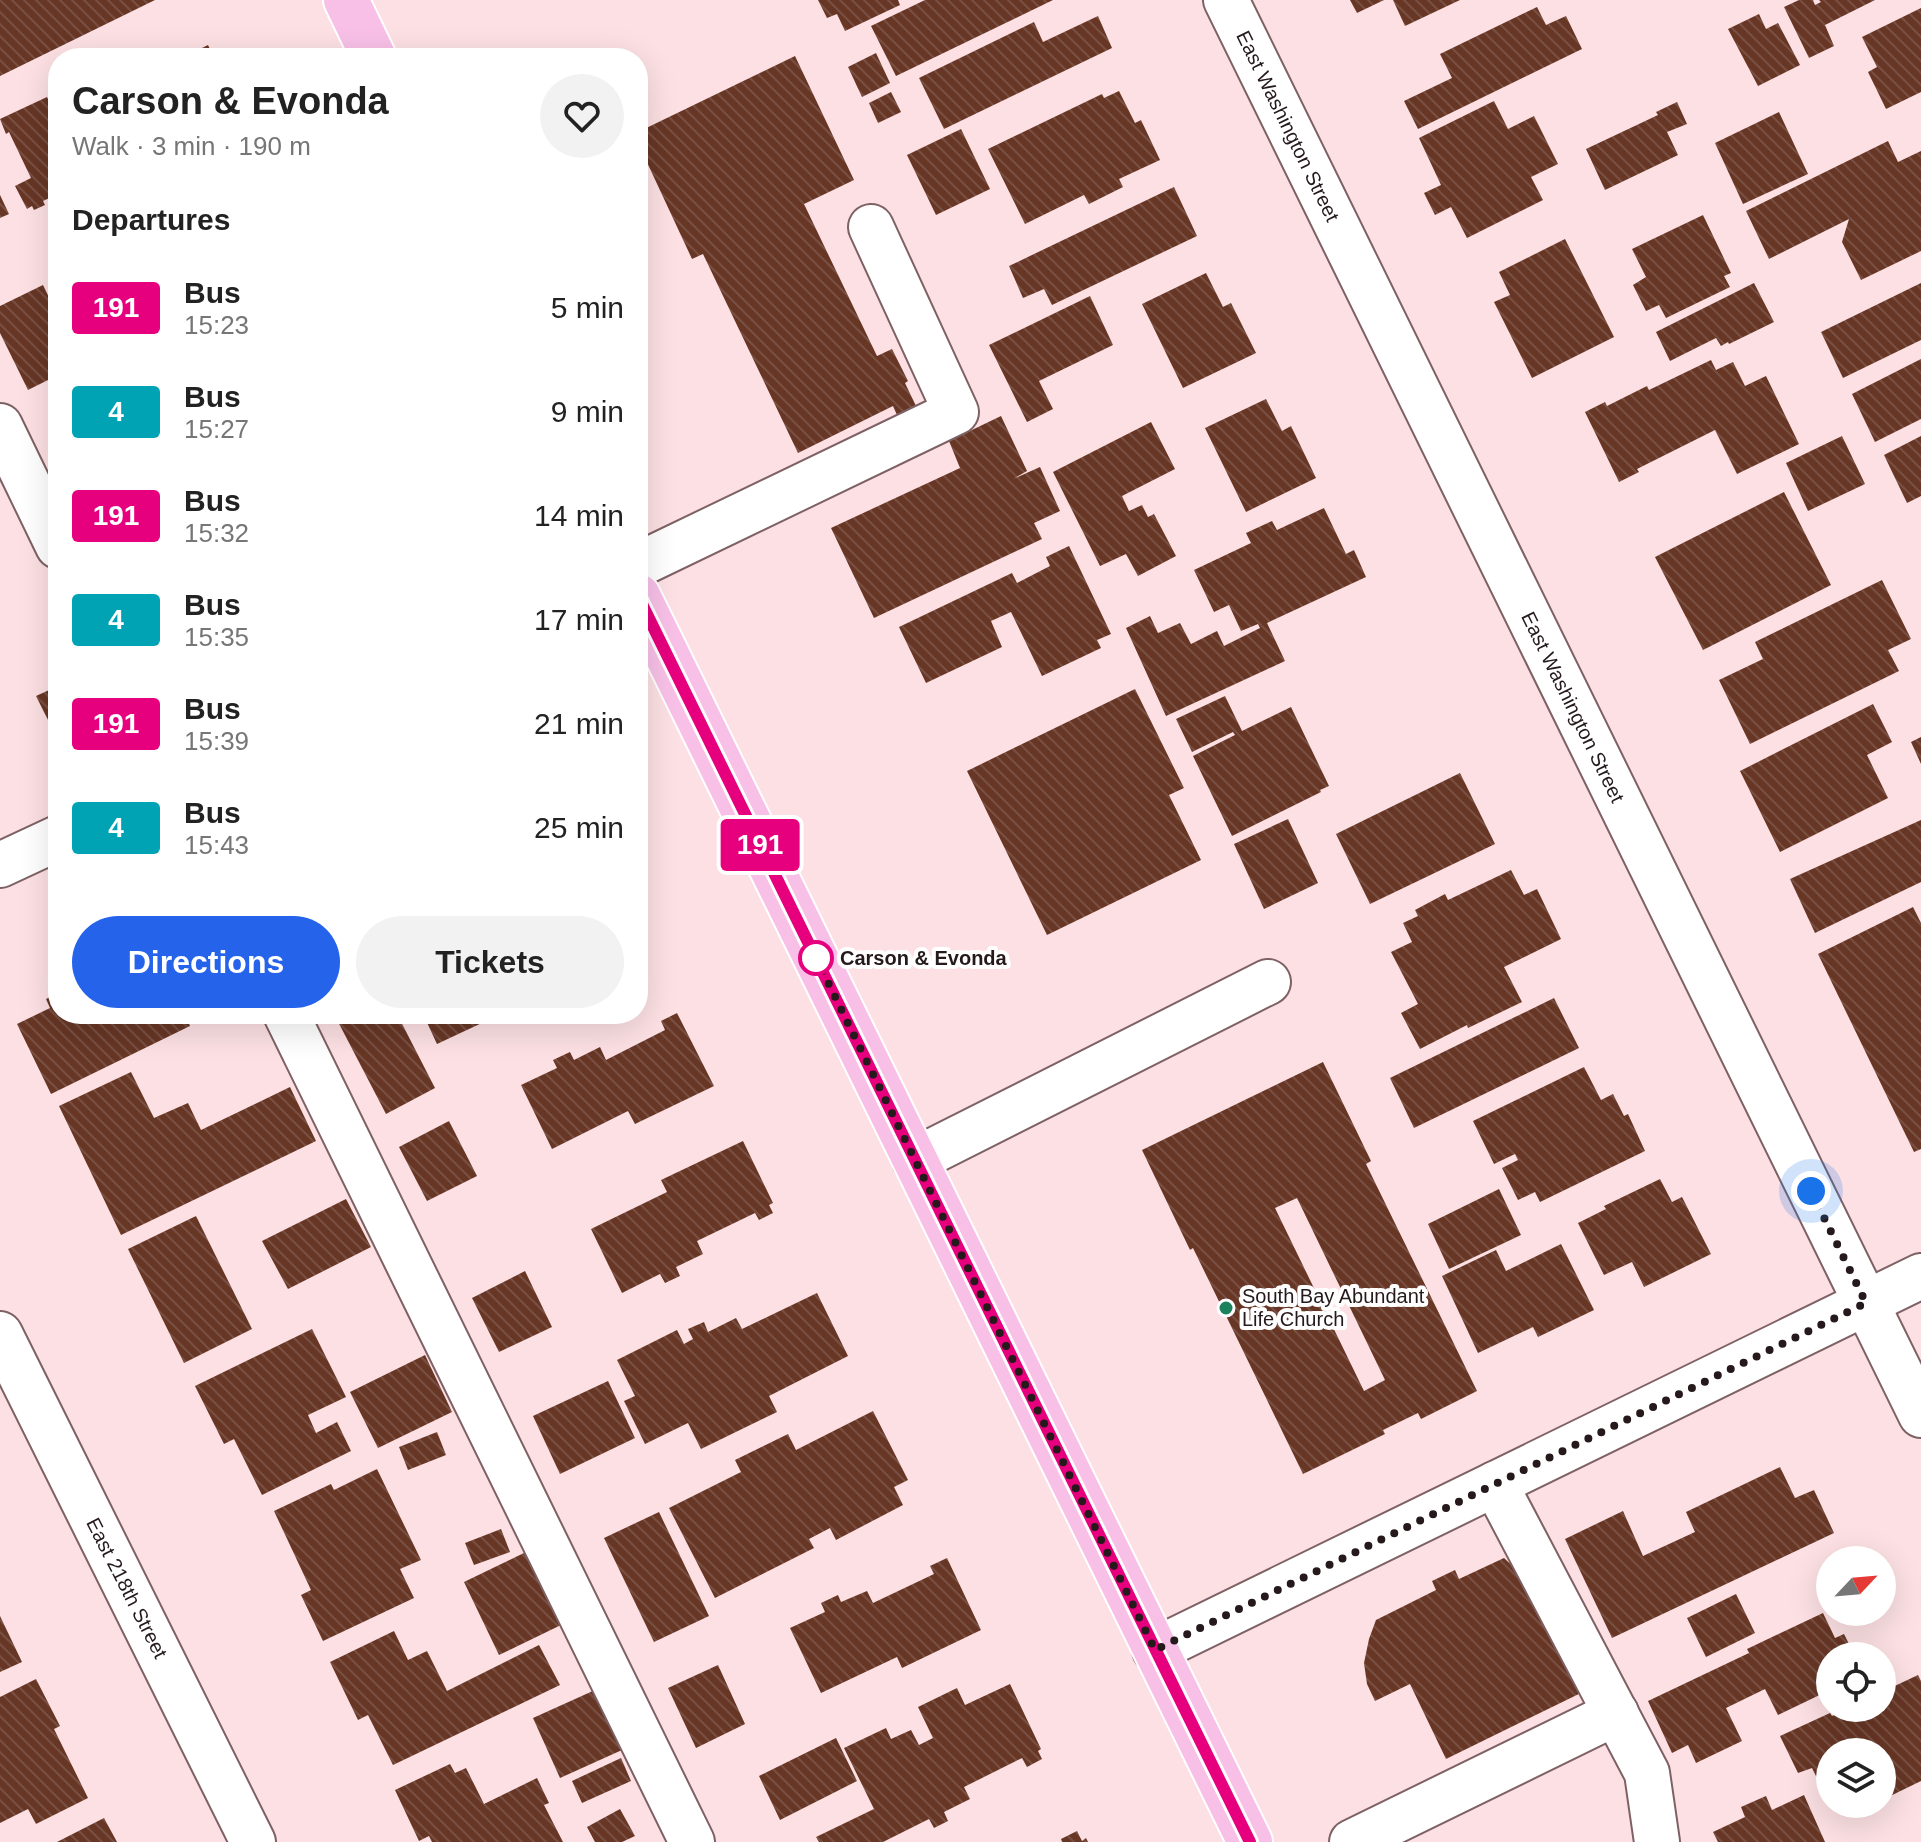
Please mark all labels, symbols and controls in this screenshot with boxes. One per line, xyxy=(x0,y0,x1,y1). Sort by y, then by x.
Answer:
street label: East Washington Street xyxy=(1232,27,1344,225)
button: heart xyxy=(540,74,624,158)
text: Carson & Evonda xyxy=(72,80,389,122)
text: Walk · 3 min · 190 m xyxy=(72,131,311,161)
text: Departures xyxy=(72,203,230,236)
text: Bus xyxy=(184,276,241,309)
text: 5 min xyxy=(551,291,624,324)
text: 191 xyxy=(93,292,139,323)
text: 15:23 xyxy=(184,310,249,340)
text: Bus xyxy=(184,380,241,413)
text: 9 min xyxy=(551,395,624,428)
text: 4 xyxy=(108,396,124,427)
text: 15:27 xyxy=(184,414,249,444)
text: Bus xyxy=(184,484,241,517)
text: 14 min xyxy=(534,499,624,532)
text: 191 xyxy=(93,500,139,531)
text: 15:32 xyxy=(184,518,249,548)
text: Bus xyxy=(184,588,241,621)
text: 17 min xyxy=(534,603,624,636)
text: 4 xyxy=(108,604,124,635)
street label: East Washington Street xyxy=(1517,608,1629,806)
text: 15:35 xyxy=(184,622,249,652)
text: Bus xyxy=(184,692,241,725)
text: 21 min xyxy=(534,707,624,740)
text: 191 xyxy=(93,708,139,739)
text: 15:39 xyxy=(184,726,249,756)
text: Bus xyxy=(184,796,241,829)
text: 25 min xyxy=(534,811,624,844)
text: 4 xyxy=(108,812,124,843)
line badge: 191 xyxy=(714,819,806,871)
text: 191 xyxy=(737,829,783,860)
text: 15:43 xyxy=(184,830,249,860)
button: Directions xyxy=(72,916,340,1008)
button: Tickets xyxy=(356,916,624,1008)
marker: Carson & Evonda xyxy=(799,941,833,975)
place label: Carson & Evonda xyxy=(840,947,1008,969)
your location xyxy=(1791,1171,1831,1211)
place label: South Bay Abundant Life Church xyxy=(1242,1285,1425,1330)
marker: South Bay Abundant Life Church xyxy=(1217,1299,1235,1317)
street label: East 218th Street xyxy=(82,1514,172,1662)
north arrow xyxy=(1816,1546,1896,1626)
map controls xyxy=(1816,1546,1896,1818)
button: locate xyxy=(1816,1642,1896,1722)
button: layers xyxy=(1816,1738,1896,1818)

